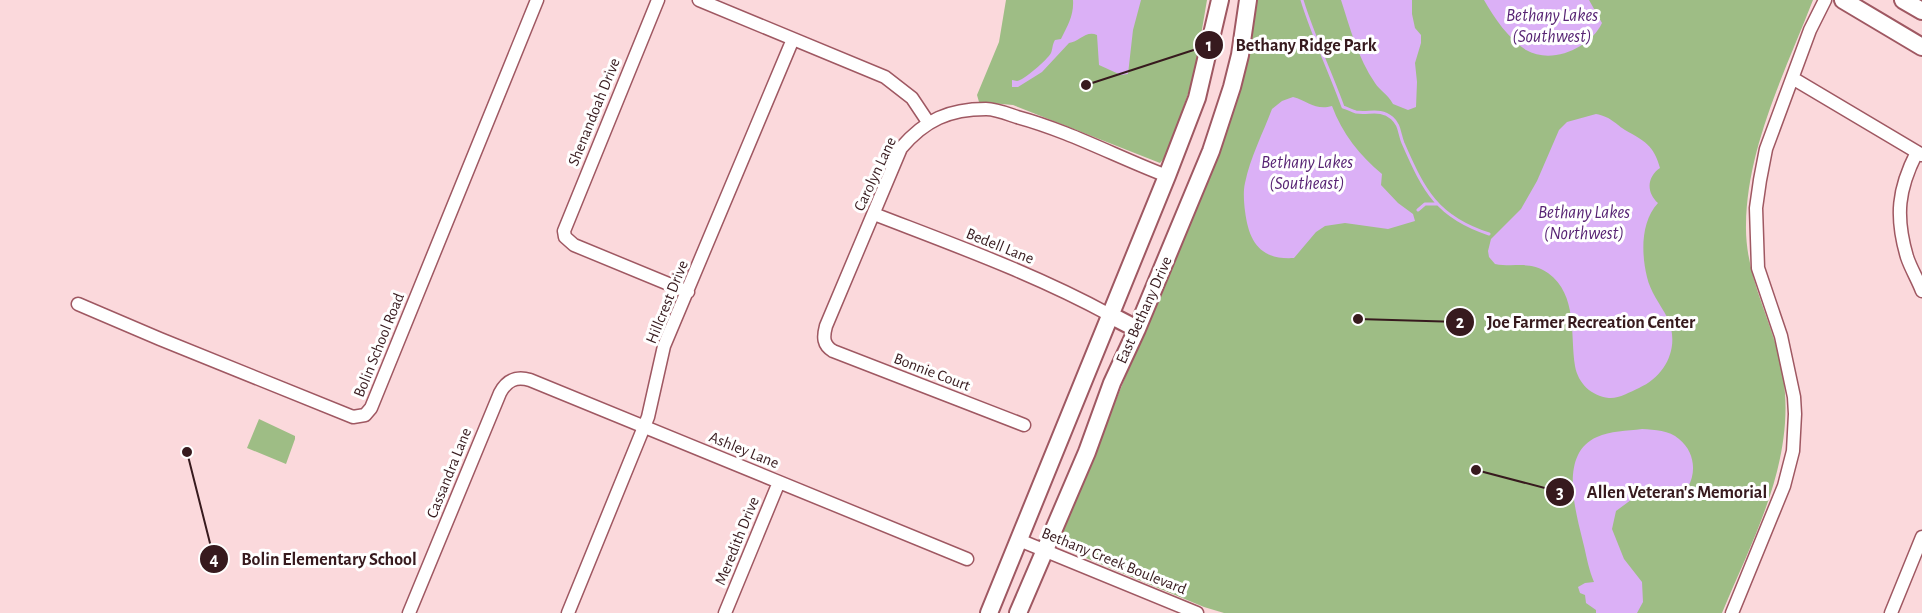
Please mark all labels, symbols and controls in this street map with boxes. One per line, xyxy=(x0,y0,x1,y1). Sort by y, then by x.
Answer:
water label: Bethany Lakes (Southwest) xyxy=(1506,7,1598,46)
callout: Bethany Ridge Park xyxy=(1194,27,1389,63)
text: 1 xyxy=(1206,37,1212,55)
text: Bethany Ridge Park xyxy=(1235,37,1377,55)
street label: Shenandoah Drive xyxy=(565,56,623,168)
street label: Carolyn Lane xyxy=(851,134,900,214)
water label: Bethany Lakes (Southeast) xyxy=(1261,154,1353,193)
water label: Bethany Lakes (Northwest) xyxy=(1538,204,1630,243)
street label: Bedell Lane xyxy=(964,225,1036,267)
street label: East Bethany Drive xyxy=(1113,254,1176,366)
street label: Hillcrest Drive xyxy=(643,258,691,346)
street label: Bolin School Road xyxy=(351,291,407,399)
callout: Joe Farmer Recreation Center xyxy=(1445,304,1708,340)
text: 2 xyxy=(1456,314,1465,332)
text: Joe Farmer Recreation Center xyxy=(1487,314,1696,332)
street label: Bonnie Court xyxy=(892,350,972,394)
street label: Cassandra Lane xyxy=(424,426,474,520)
street label: Ashley Lane xyxy=(706,429,781,472)
callout: Allen Veteran's Memorial xyxy=(1545,474,1779,510)
text: 3 xyxy=(1556,484,1564,502)
text: Allen Veteran's Memorial xyxy=(1587,484,1767,502)
street label: Meredith Drive xyxy=(712,495,762,587)
street label: Bethany Creek Boulevard xyxy=(1039,525,1189,598)
callout: Bolin Elementary School xyxy=(199,541,429,577)
text: 4 xyxy=(209,551,219,569)
text: Bolin Elementary School xyxy=(241,551,417,569)

